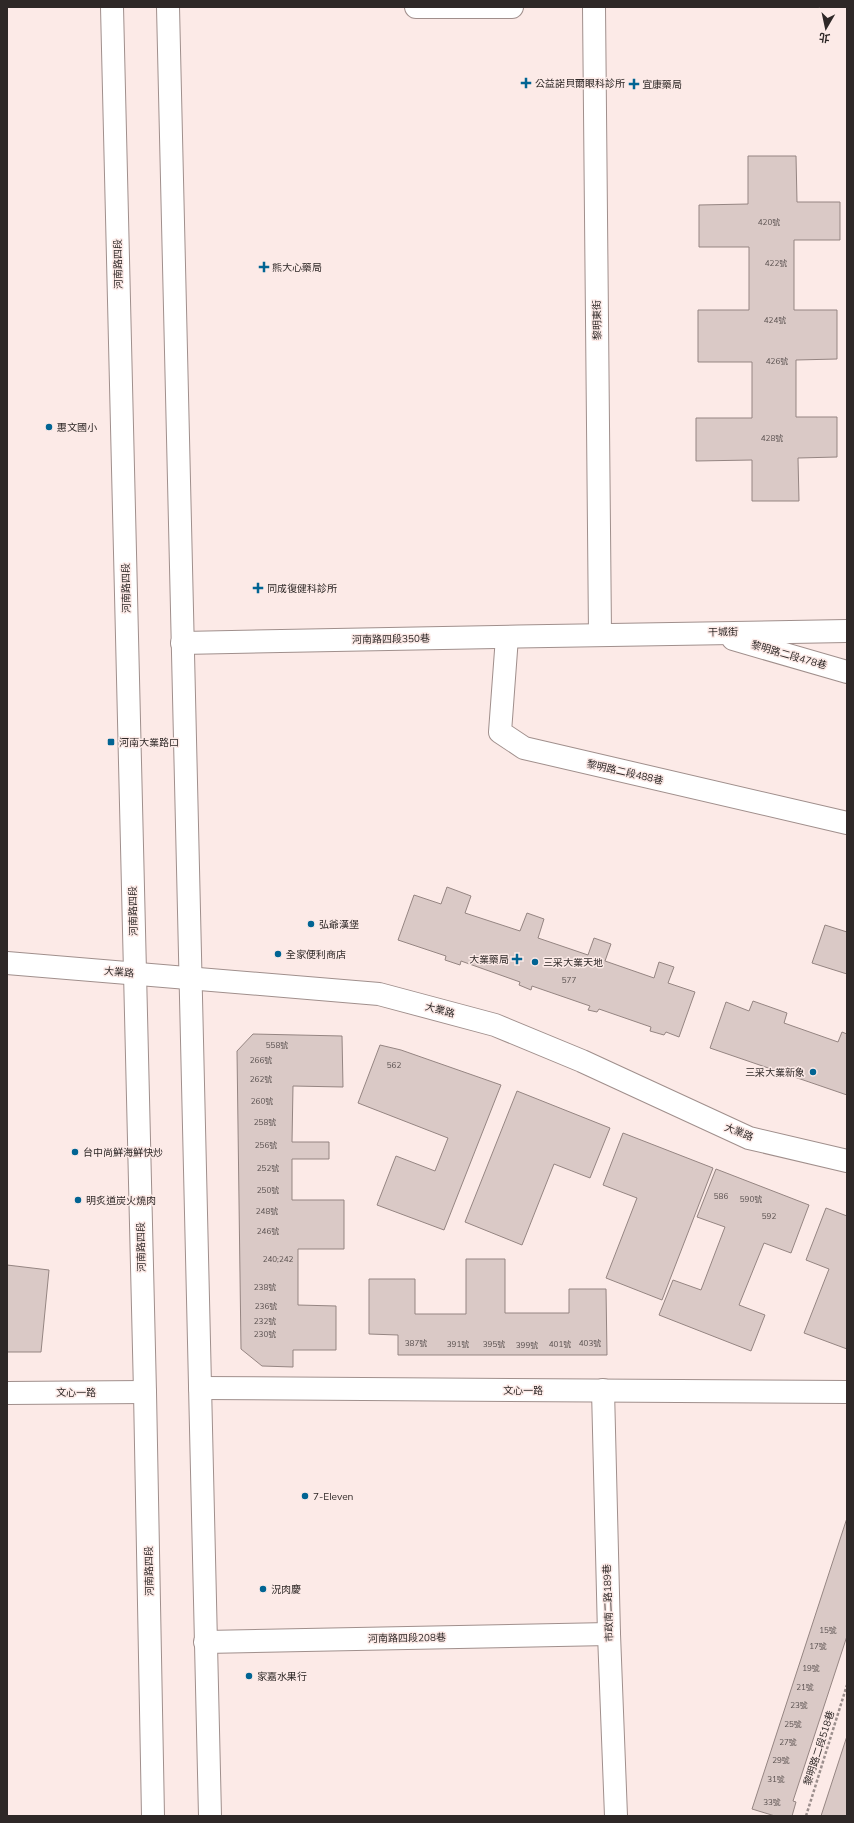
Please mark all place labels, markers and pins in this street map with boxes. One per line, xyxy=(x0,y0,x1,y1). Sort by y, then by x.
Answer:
marker: 公益諾貝爾眼科診所 xyxy=(520,77,532,89)
place label: 公益諾貝爾眼科診所 xyxy=(535,77,625,90)
place label: 宜康藥局 xyxy=(642,78,682,91)
marker: 宜康藥局 xyxy=(629,79,639,89)
place label: 熊大心藥局 xyxy=(272,261,322,274)
marker: 熊大心藥局 xyxy=(259,262,269,272)
place label: 惠文國小 xyxy=(57,421,97,434)
marker: 惠文國小 xyxy=(44,422,54,432)
marker: 同成復健科診所 xyxy=(252,582,264,594)
place label: 同成復健科診所 xyxy=(267,582,337,595)
place label: 河南大業路口 xyxy=(119,736,179,749)
marker: 河南大業路口 xyxy=(106,737,116,747)
place label: 弘爺漢堡 xyxy=(319,918,359,931)
marker: 弘爺漢堡 xyxy=(306,919,316,929)
place label: 全家便利商店 xyxy=(286,948,346,961)
marker: 全家便利商店 xyxy=(273,949,283,959)
place label: 大業藥局 xyxy=(469,953,509,966)
marker: 大業藥局 xyxy=(512,954,522,964)
place label: 三采大業天地 xyxy=(543,956,603,969)
marker: 三采大業天地 xyxy=(530,957,540,967)
place label: 三采大業新象 xyxy=(745,1066,805,1079)
marker: 三采大業新象 xyxy=(808,1067,818,1077)
place label: 台中尚鮮海鮮快炒 xyxy=(83,1146,163,1159)
marker: 台中尚鮮海鮮快炒 xyxy=(70,1147,80,1157)
place label: 明炙道炭火燒肉 xyxy=(86,1194,156,1207)
marker: 明炙道炭火燒肉 xyxy=(73,1195,83,1205)
place label: 7-Eleven xyxy=(313,1490,354,1503)
marker: 7-Eleven xyxy=(300,1491,310,1501)
place label: 況肉慶 xyxy=(271,1583,301,1596)
marker: 況肉慶 xyxy=(258,1584,268,1594)
place label: 家嘉水果行 xyxy=(257,1670,307,1683)
marker: 家嘉水果行 xyxy=(244,1671,254,1681)

